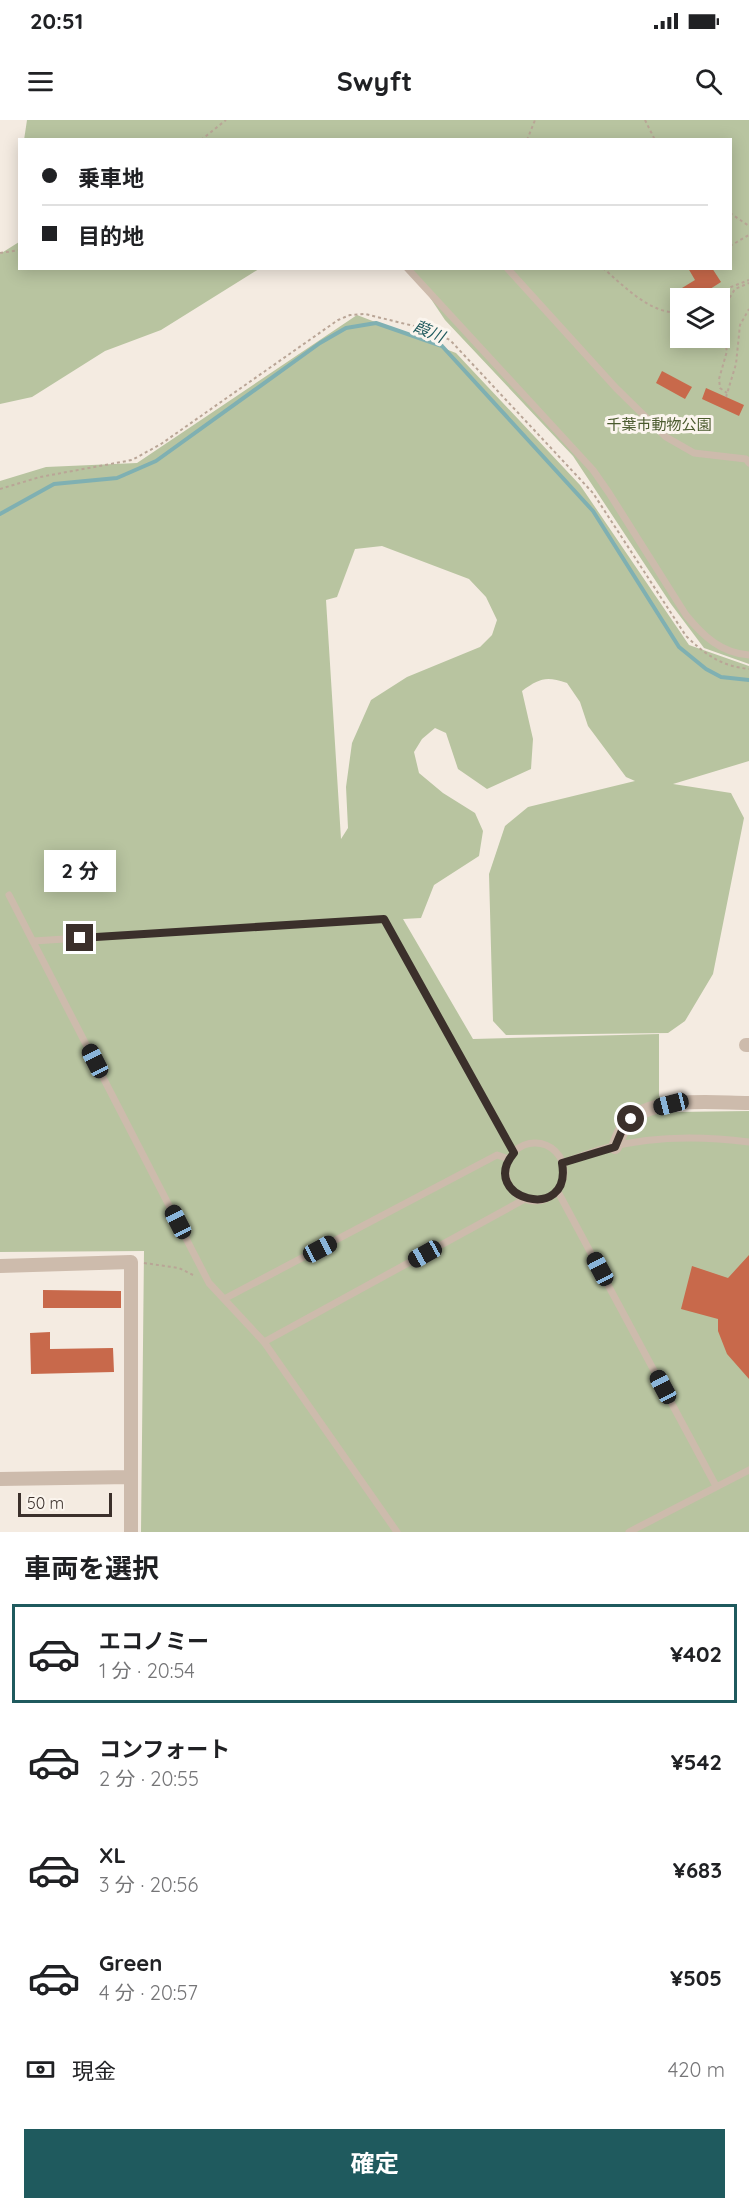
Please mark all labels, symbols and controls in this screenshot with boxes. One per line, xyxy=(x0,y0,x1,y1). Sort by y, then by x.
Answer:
text: 20:51 xyxy=(30,7,83,35)
text: Swyft xyxy=(337,64,412,98)
icon: menu xyxy=(24,65,57,98)
icon: search xyxy=(692,65,725,98)
text: 乗車地 xyxy=(78,164,144,192)
text: 目的地 xyxy=(78,222,144,250)
map controls xyxy=(670,288,730,348)
button: layers xyxy=(670,288,730,348)
water label: 葭川 xyxy=(410,316,449,347)
park label: 千葉市動物公園 xyxy=(606,415,712,434)
callout: 2 分 xyxy=(44,851,116,893)
text: 2 分 xyxy=(62,858,98,883)
route end xyxy=(66,924,93,951)
car xyxy=(79,1041,111,1081)
car xyxy=(651,1091,691,1117)
route start xyxy=(617,1105,644,1132)
car xyxy=(162,1202,194,1242)
car xyxy=(300,1233,340,1265)
car xyxy=(405,1237,445,1271)
car xyxy=(584,1249,616,1289)
car xyxy=(647,1367,679,1407)
scale bar xyxy=(18,1490,112,1518)
text: 50 m xyxy=(27,1493,64,1513)
text: 車両を選択 xyxy=(24,1551,159,1585)
icon: car xyxy=(27,1627,81,1681)
text: エコノミー xyxy=(99,1627,209,1655)
text: ¥402 xyxy=(670,1640,722,1668)
text: 1 分 · 20:54 xyxy=(99,1658,195,1683)
icon: car xyxy=(27,1735,81,1789)
text: コンフォート xyxy=(99,1735,230,1763)
text: ¥542 xyxy=(671,1748,722,1776)
text: 2 分 · 20:55 xyxy=(99,1766,199,1791)
text: XL xyxy=(99,1841,126,1869)
icon: car xyxy=(27,1843,81,1897)
text: ¥683 xyxy=(673,1856,722,1884)
text: 3 分 · 20:56 xyxy=(99,1872,198,1897)
text: Green xyxy=(99,1949,162,1977)
icon: car xyxy=(27,1951,81,2005)
text: ¥505 xyxy=(670,1964,722,1992)
text: 4 分 · 20:57 xyxy=(99,1980,198,2005)
icon: cash xyxy=(24,2053,57,2086)
text: 現金 xyxy=(72,2057,116,2085)
text: 420 m xyxy=(668,2057,725,2082)
button: 確定 xyxy=(24,2129,725,2198)

